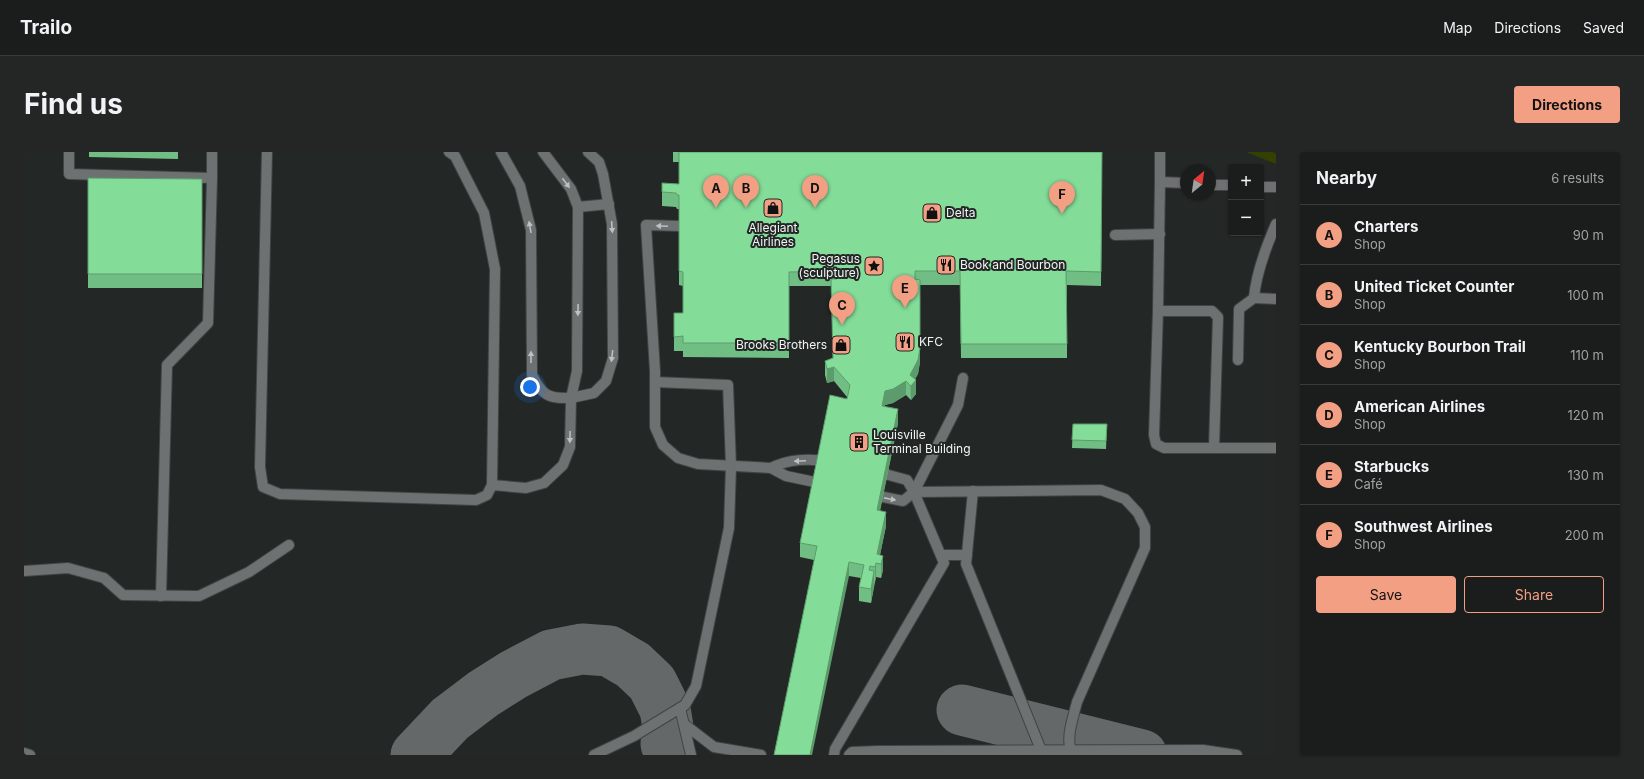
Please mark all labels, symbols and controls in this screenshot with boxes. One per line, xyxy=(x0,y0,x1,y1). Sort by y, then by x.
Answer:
text: Trailo xyxy=(20,16,72,39)
text: Map xyxy=(1443,19,1472,36)
text: Directions xyxy=(1494,19,1561,36)
text: Saved xyxy=(1583,19,1624,36)
button: Directions xyxy=(1514,86,1620,123)
text: Find us xyxy=(24,87,123,121)
north arrow xyxy=(1180,164,1216,200)
map controls xyxy=(1228,164,1264,236)
button: + xyxy=(1228,164,1264,200)
text: Nearby xyxy=(1316,168,1377,188)
text: 6 results xyxy=(1551,170,1604,186)
pin: A xyxy=(703,175,729,208)
pin: B xyxy=(733,175,759,208)
pin: D xyxy=(802,175,828,208)
one-way arrow xyxy=(562,178,571,189)
pin: F xyxy=(1049,181,1075,214)
shop icon: Allegiant Airlines xyxy=(762,197,784,219)
button: − xyxy=(1228,200,1264,236)
shop icon: Delta xyxy=(921,202,943,224)
place label: Delta xyxy=(946,205,975,220)
text: Charters xyxy=(1354,217,1418,236)
place label: Allegiant Airlines xyxy=(748,220,798,249)
one-way arrow xyxy=(526,221,532,233)
one-way arrow xyxy=(609,221,615,234)
one-way arrow xyxy=(656,222,668,229)
text: A xyxy=(1324,227,1334,243)
text: 90 m xyxy=(1573,227,1604,243)
text: Shop xyxy=(1354,236,1386,252)
place label: Pegasus (sculpture) xyxy=(799,251,860,280)
restaurant icon: Book and Bourbon xyxy=(935,254,957,276)
place icon: Pegasus (sculpture) xyxy=(863,255,885,277)
place label: Book and Bourbon xyxy=(960,257,1065,272)
pin: E xyxy=(892,275,918,308)
text: United Ticket Counter xyxy=(1354,277,1514,296)
text: B xyxy=(1325,287,1333,303)
text: 100 m xyxy=(1567,287,1604,303)
pin: C xyxy=(829,292,855,325)
text: Shop xyxy=(1354,296,1386,312)
one-way arrow xyxy=(575,304,581,317)
restaurant icon: KFC xyxy=(894,331,916,353)
shop icon: Brooks Brothers xyxy=(830,334,852,356)
place label: KFC xyxy=(919,334,943,349)
place label: Brooks Brothers xyxy=(736,337,827,352)
text: Kentucky Bourbon Trail xyxy=(1354,337,1526,356)
text: C xyxy=(1324,347,1334,363)
text: 110 m xyxy=(1570,347,1604,363)
one-way arrow xyxy=(528,350,534,363)
one-way arrow xyxy=(609,350,615,363)
text: Shop xyxy=(1354,356,1386,372)
your location xyxy=(520,377,540,397)
text: American Airlines xyxy=(1354,397,1485,416)
text: D xyxy=(1324,407,1334,423)
text: 120 m xyxy=(1568,407,1604,423)
text: Shop xyxy=(1354,416,1386,432)
place label: Louisville Terminal Building xyxy=(873,427,971,456)
one-way arrow xyxy=(567,431,573,444)
building icon: Louisville Terminal Building xyxy=(848,431,870,453)
text: Starbucks xyxy=(1354,457,1429,476)
one-way arrow xyxy=(793,458,806,464)
text: E xyxy=(1325,467,1333,483)
text: 130 m xyxy=(1567,467,1604,483)
text: Café xyxy=(1354,476,1383,492)
one-way arrow xyxy=(884,496,896,502)
text: Southwest Airlines xyxy=(1354,517,1493,536)
text: F xyxy=(1325,527,1333,543)
text: 200 m xyxy=(1565,527,1604,543)
text: Shop xyxy=(1354,536,1386,552)
button: Save xyxy=(1316,576,1456,613)
button: Share xyxy=(1464,576,1604,613)

